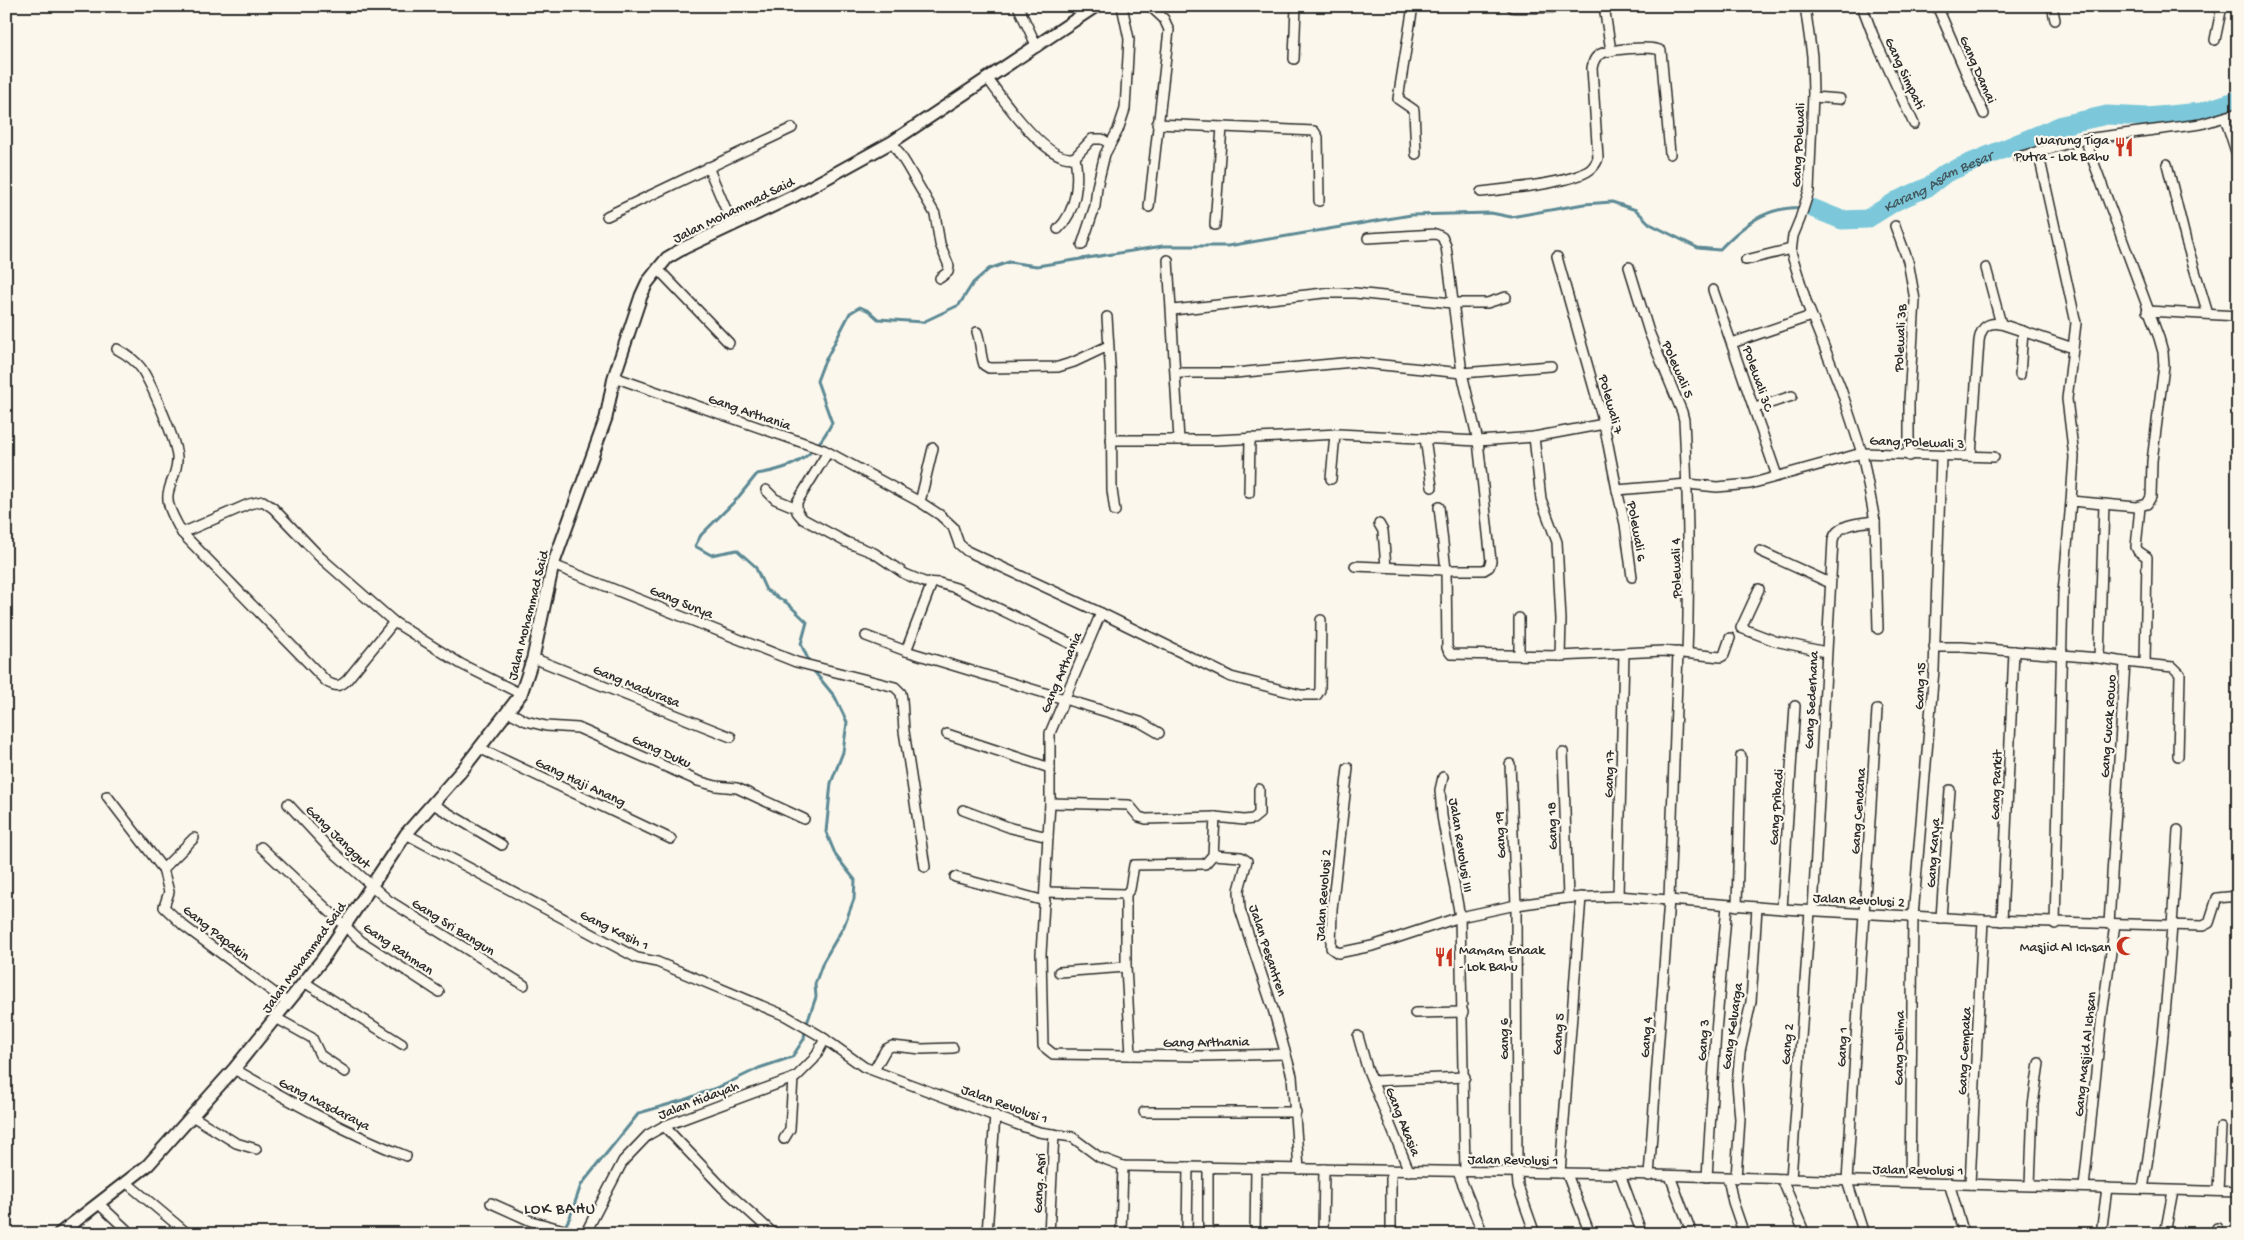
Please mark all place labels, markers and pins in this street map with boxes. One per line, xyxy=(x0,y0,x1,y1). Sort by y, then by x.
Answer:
place label: Warung Tiga Putra - Lok Bahu xyxy=(2013,133,2110,166)
restaurant icon: Warung Tiga Putra - Lok Bahu xyxy=(2113,136,2135,158)
mosque icon: Masjid Al Ichsan xyxy=(2115,935,2137,957)
place label: Masjid Al Ichsan xyxy=(2020,940,2111,957)
place label: Mamam Enaak - Lok Bahu xyxy=(1459,943,1546,976)
restaurant icon: Mamam Enaak - Lok Bahu xyxy=(1433,946,1455,968)

